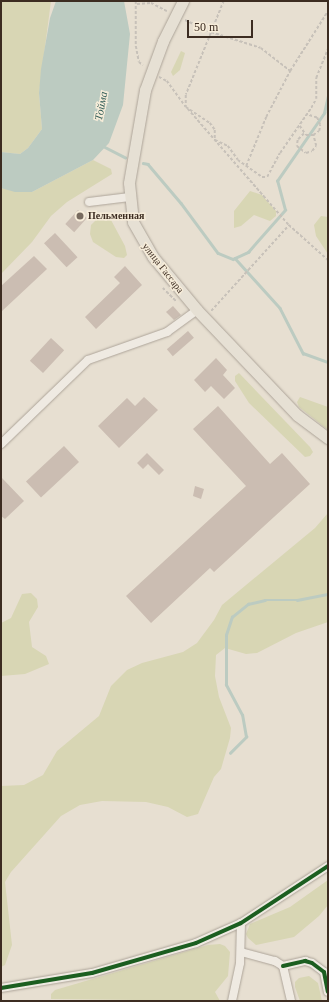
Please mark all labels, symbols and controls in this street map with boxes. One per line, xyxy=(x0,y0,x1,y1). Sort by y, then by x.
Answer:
scale bar xyxy=(189,12,255,38)
text: 50 m xyxy=(194,20,218,34)
water label: Тойма xyxy=(92,90,110,122)
place label: Пельменная xyxy=(88,210,144,222)
marker: Пельменная xyxy=(75,211,85,221)
street label: улица Гассара xyxy=(140,241,186,295)

